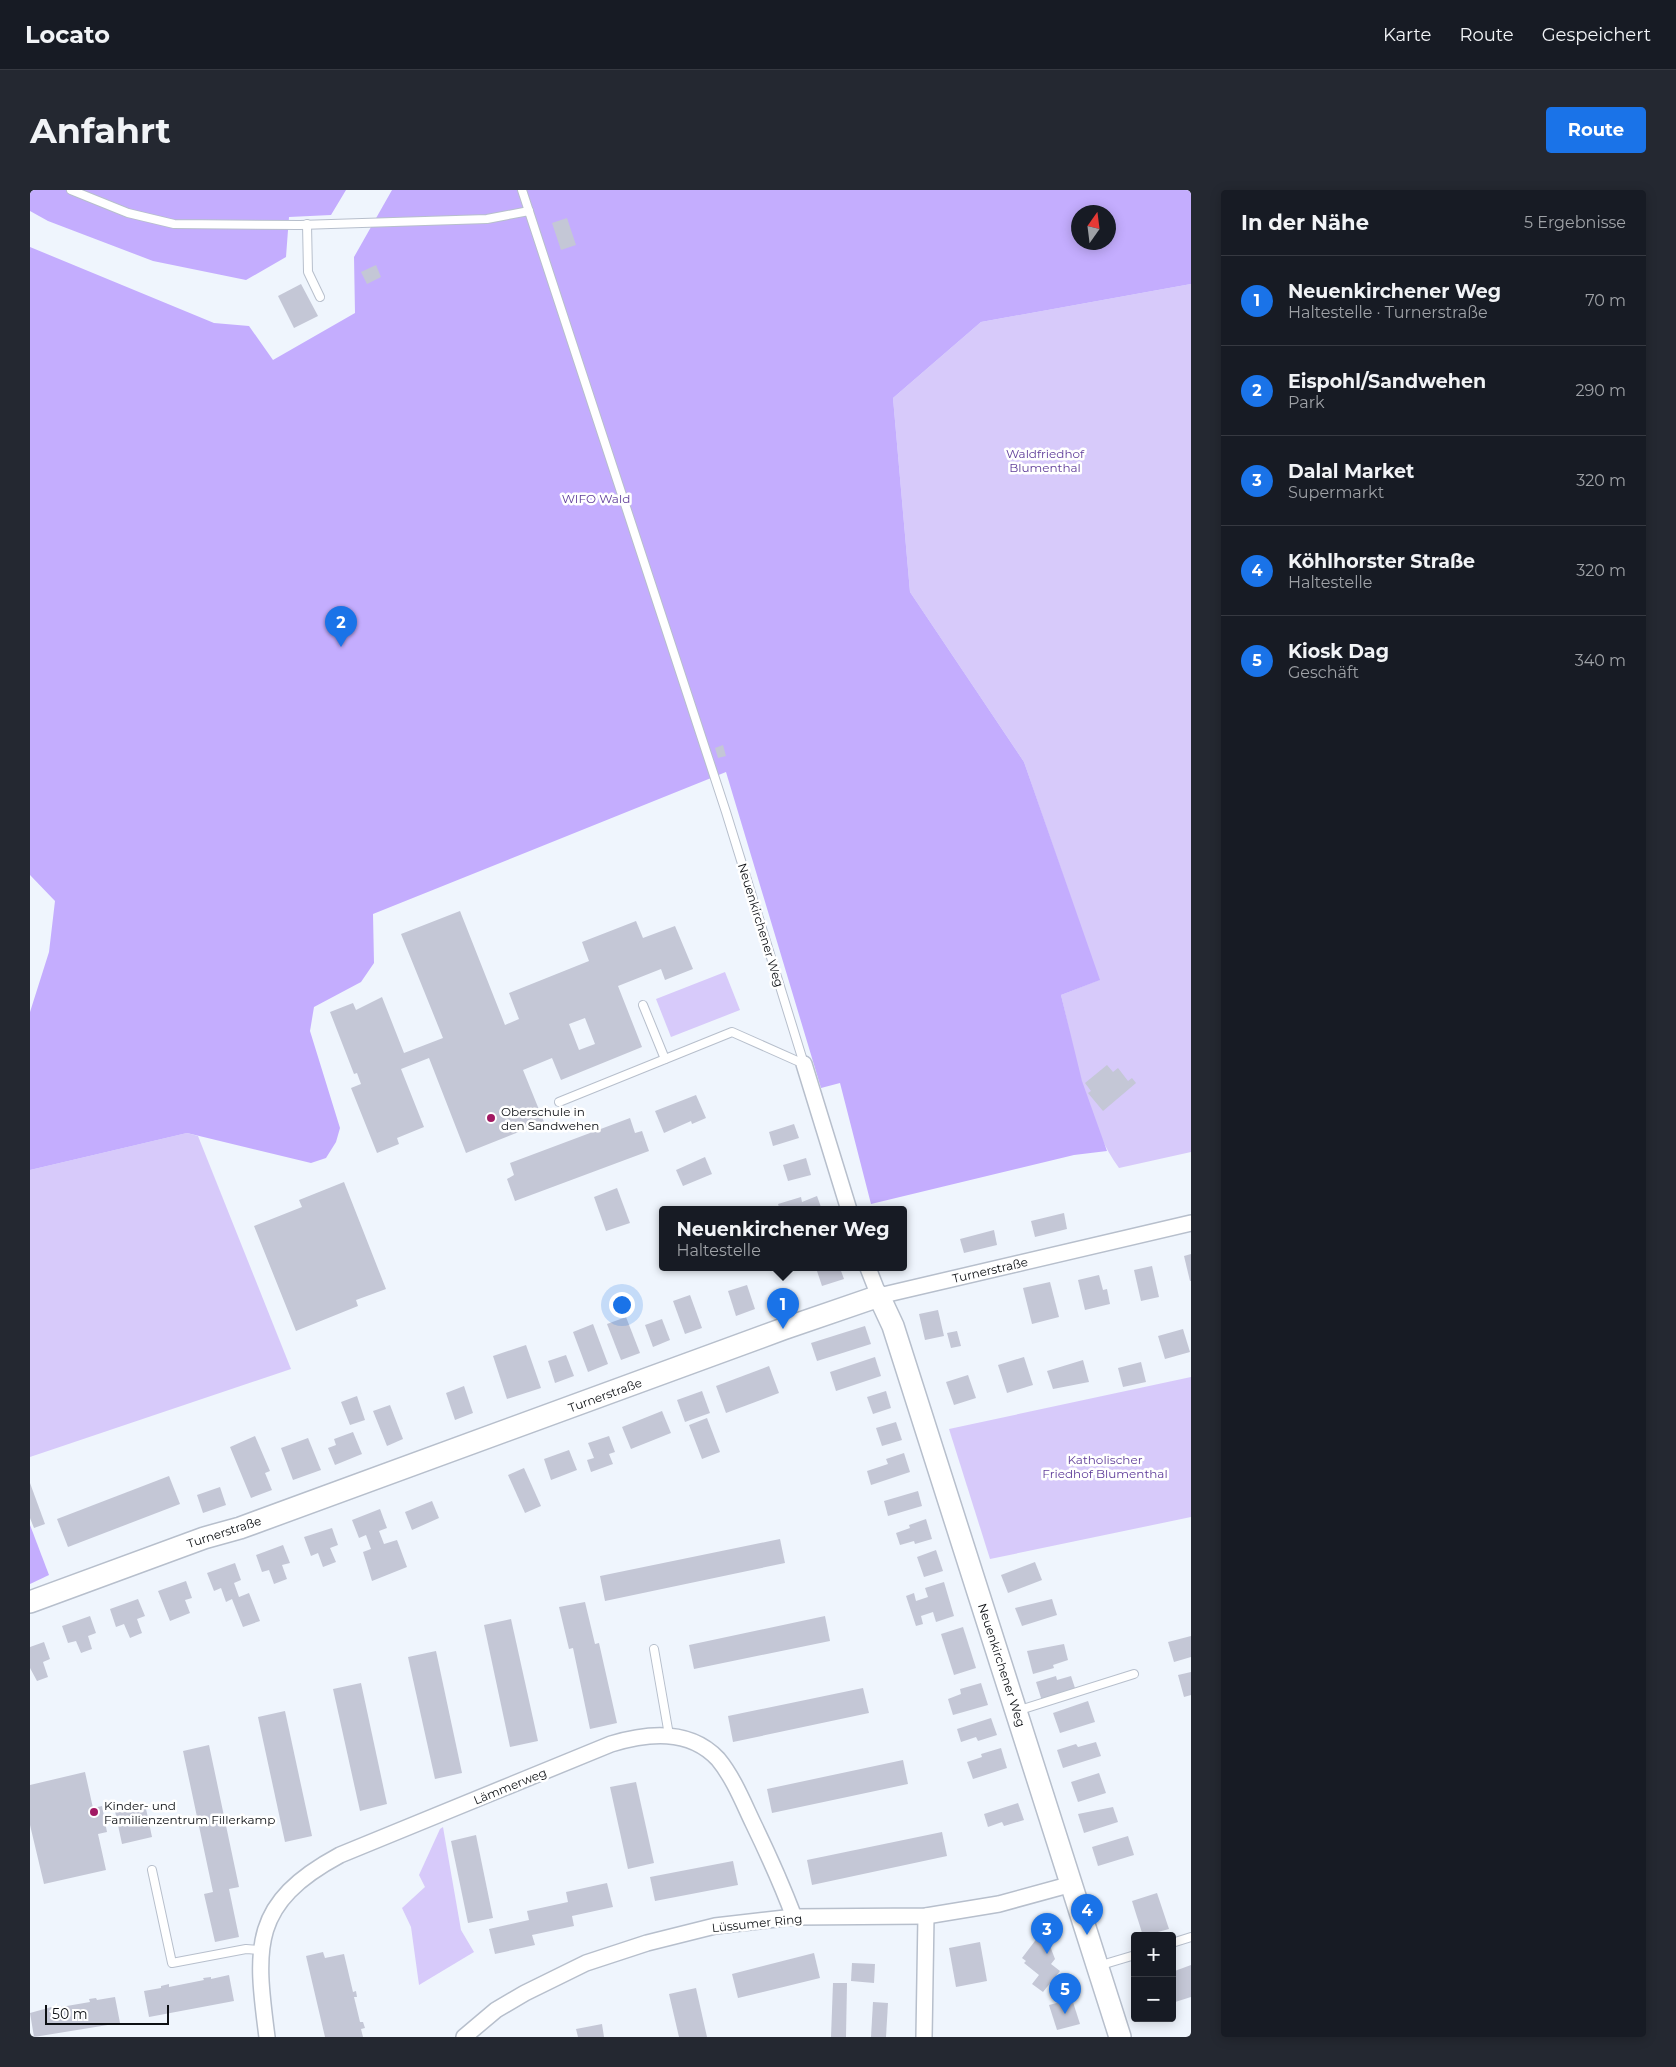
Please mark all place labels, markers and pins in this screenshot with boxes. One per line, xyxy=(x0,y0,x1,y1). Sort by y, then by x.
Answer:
pin: 2 xyxy=(325,606,357,647)
place label: Oberschule in den Sandwehen xyxy=(501,1104,599,1133)
marker: Oberschule in den Sandwehen xyxy=(485,1112,497,1124)
pin: 1 xyxy=(767,1288,799,1329)
place label: Kinder- und Familienzentrum Fillerkamp xyxy=(104,1798,275,1827)
marker: Kinder- und Familienzentrum Fillerkamp xyxy=(88,1806,100,1818)
pin: 4 xyxy=(1071,1894,1103,1935)
pin: 3 xyxy=(1031,1913,1063,1954)
pin: 5 xyxy=(1049,1973,1081,2014)

